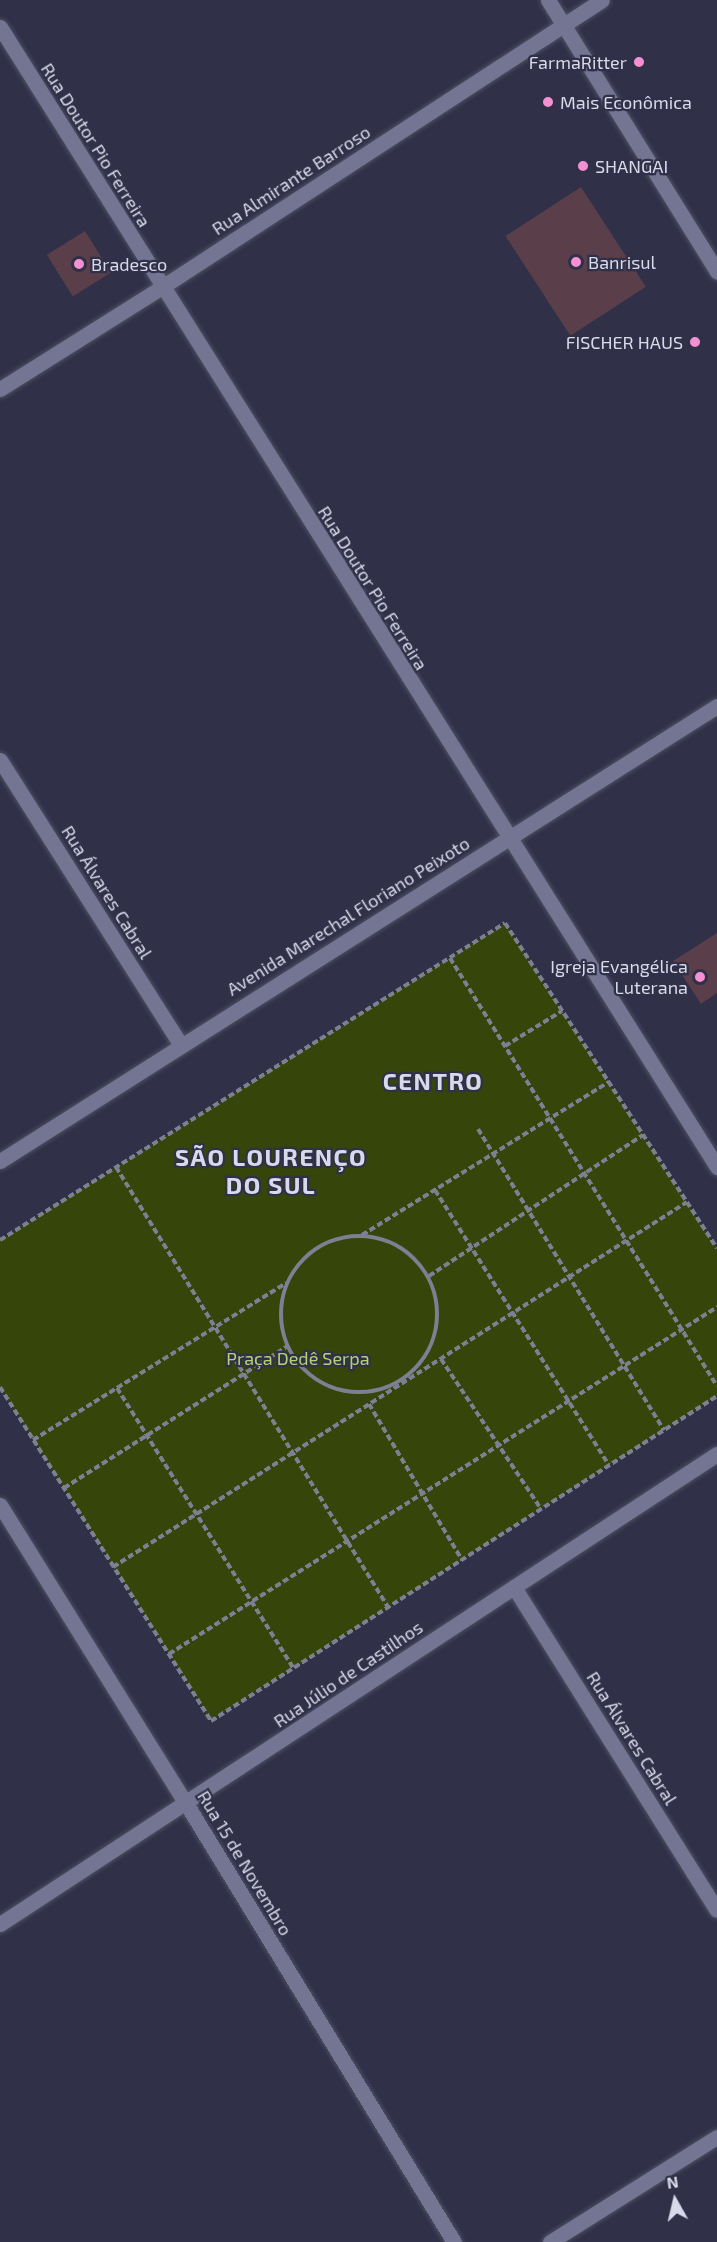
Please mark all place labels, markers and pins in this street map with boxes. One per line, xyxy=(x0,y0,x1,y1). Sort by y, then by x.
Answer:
place label: FarmaRitter xyxy=(529,51,627,73)
marker: FarmaRitter xyxy=(632,55,646,69)
place label: Mais Econômica xyxy=(560,91,692,113)
marker: Mais Econômica xyxy=(541,95,555,109)
place label: SHANGAI xyxy=(595,155,668,177)
marker: SHANGAI xyxy=(576,159,590,173)
place label: Banrisul xyxy=(588,251,656,273)
place label: Bradesco xyxy=(91,253,167,275)
marker: Banrisul xyxy=(569,255,583,269)
marker: Bradesco xyxy=(72,257,86,271)
place label: FISCHER HAUS xyxy=(566,331,683,353)
marker: FISCHER HAUS xyxy=(688,335,702,349)
place label: Igreja Evangélica Luterana xyxy=(550,956,688,998)
marker: Igreja Evangélica Luterana xyxy=(693,970,707,984)

